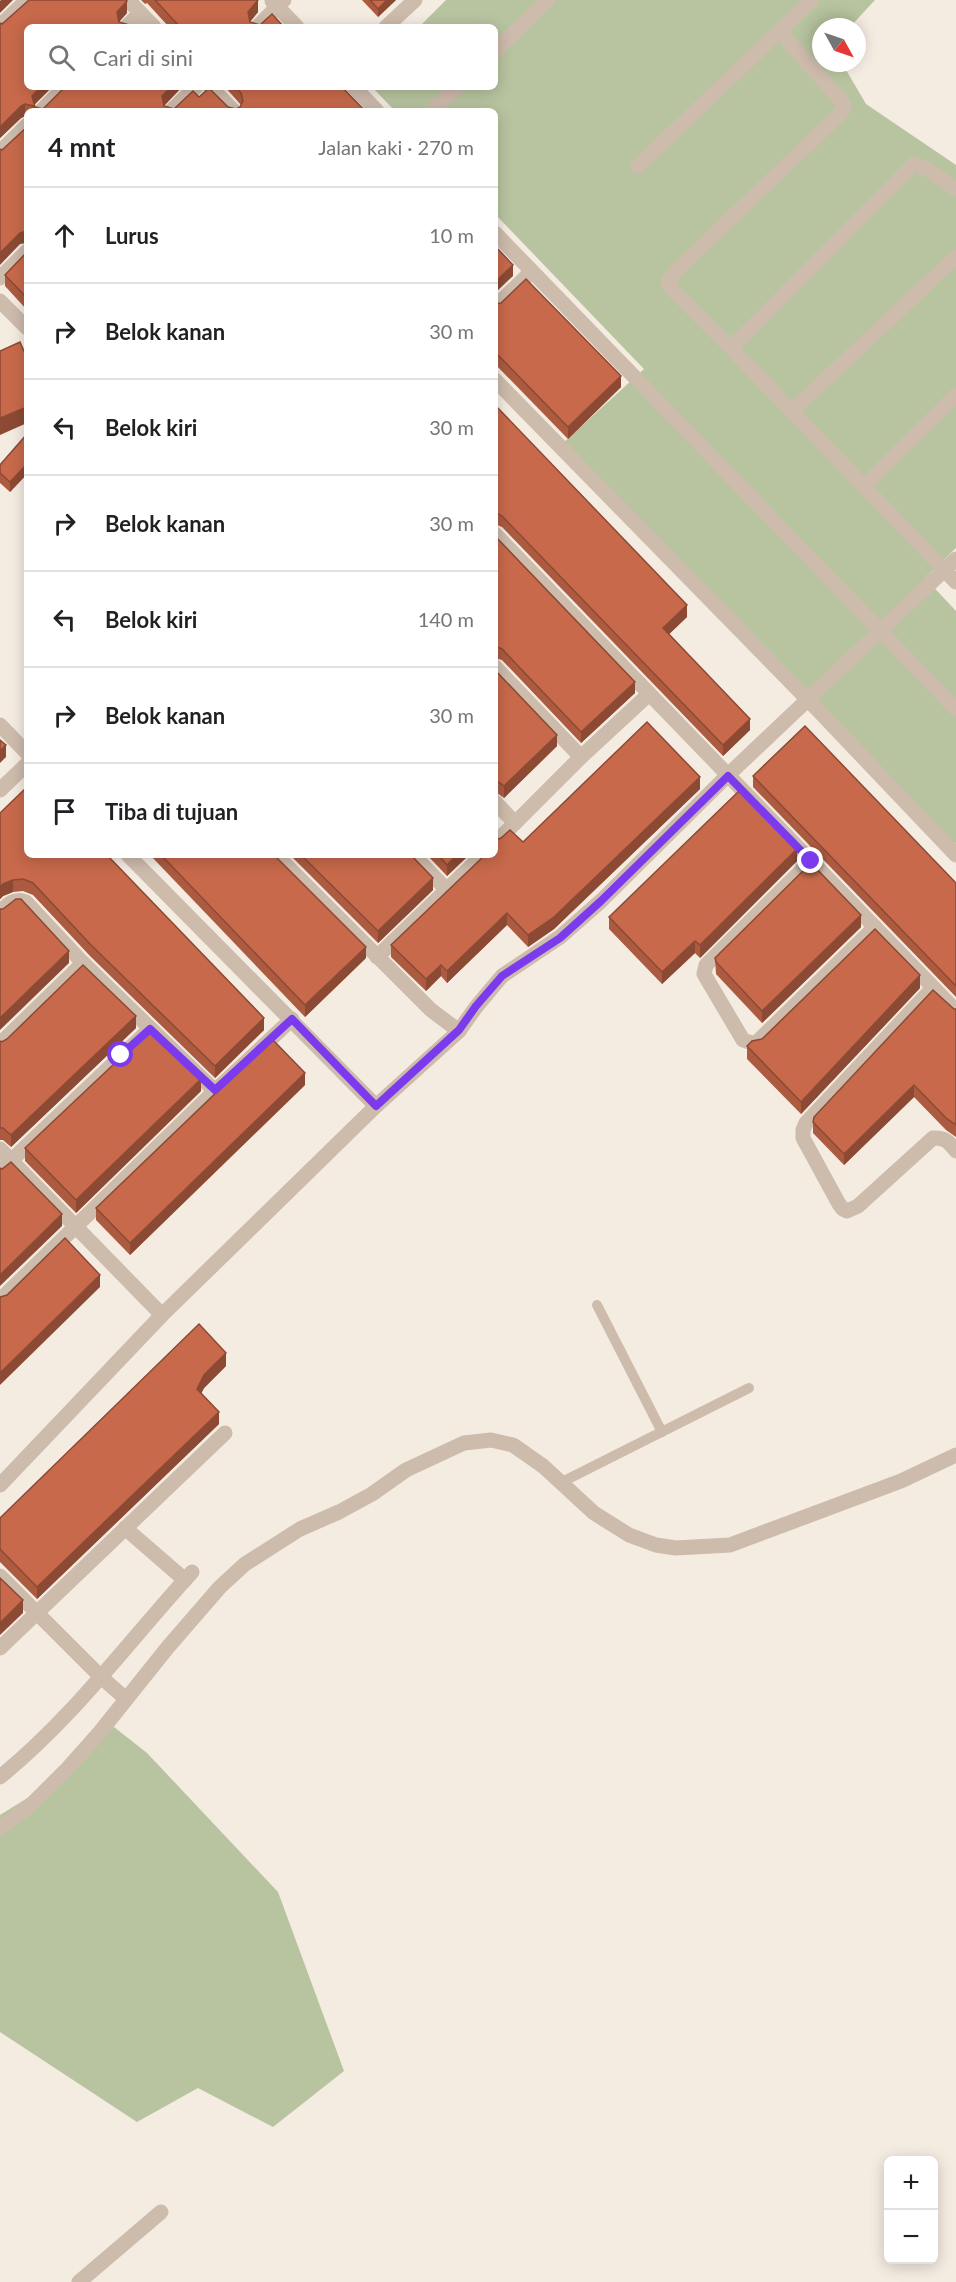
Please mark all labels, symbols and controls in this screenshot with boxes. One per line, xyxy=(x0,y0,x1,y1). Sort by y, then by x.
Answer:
north arrow xyxy=(812,18,866,72)
search box xyxy=(24,24,498,90)
icon: search xyxy=(45,41,78,74)
text: Cari di sini xyxy=(93,44,193,71)
text: 4 mnt xyxy=(48,131,115,163)
text: Jalan kaki · 270 m xyxy=(318,135,474,159)
icon: ahead xyxy=(48,219,81,252)
text: Lurus xyxy=(105,222,159,249)
text: 10 m xyxy=(429,223,474,247)
icon: right xyxy=(48,315,81,348)
text: Belok kanan xyxy=(105,318,225,345)
text: 30 m xyxy=(429,319,474,343)
icon: left xyxy=(48,411,81,444)
text: Belok kiri xyxy=(105,414,197,441)
text: 30 m xyxy=(429,415,474,439)
icon: right xyxy=(48,507,81,540)
text: Belok kanan xyxy=(105,510,225,537)
text: 30 m xyxy=(429,511,474,535)
icon: left xyxy=(48,603,81,636)
text: Belok kiri xyxy=(105,606,197,633)
text: 140 m xyxy=(418,607,474,631)
icon: right xyxy=(48,699,81,732)
text: Belok kanan xyxy=(105,702,225,729)
text: 30 m xyxy=(429,703,474,727)
icon: arrive xyxy=(48,795,81,828)
text: Tiba di tujuan xyxy=(105,798,238,825)
route end xyxy=(797,847,823,873)
route start xyxy=(107,1041,133,1067)
map controls xyxy=(884,2156,938,2264)
button: + xyxy=(884,2156,938,2210)
button: − xyxy=(884,2210,938,2264)

